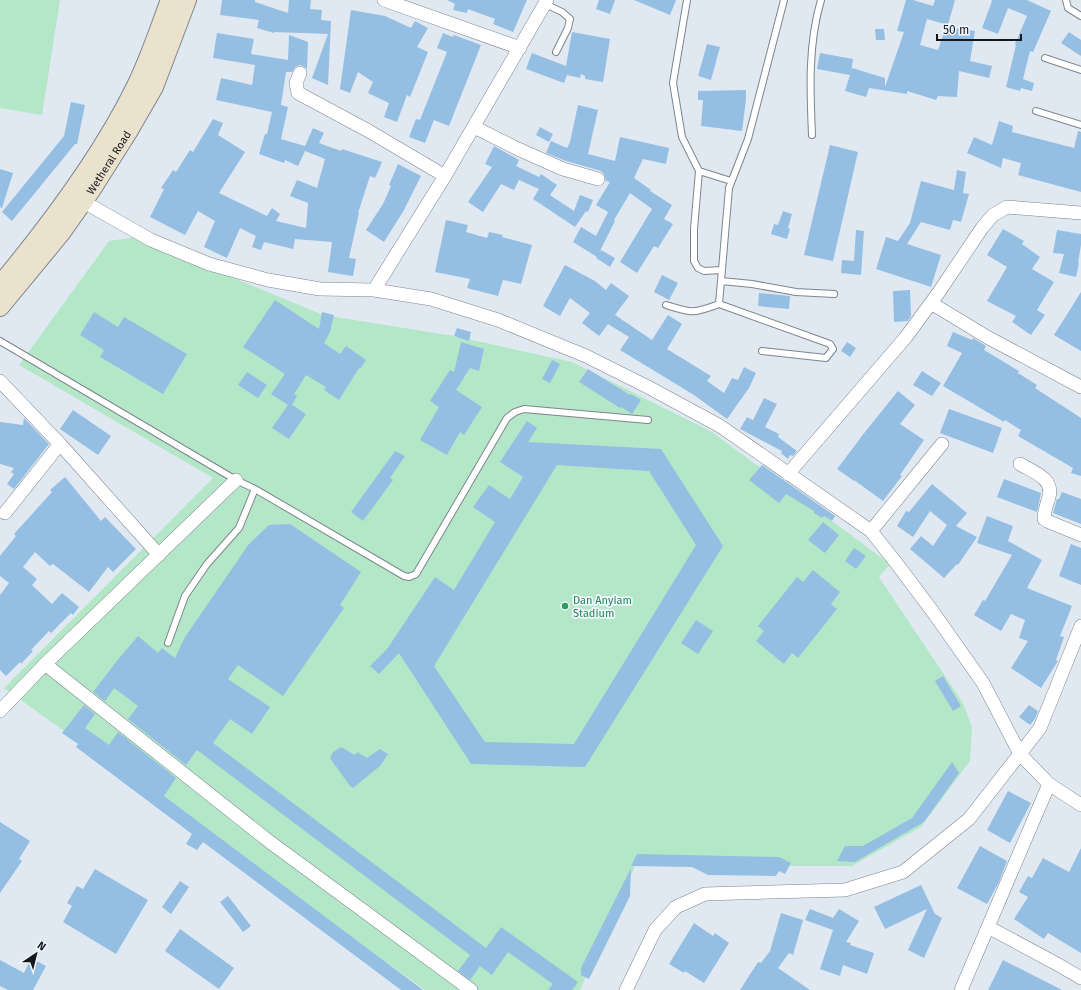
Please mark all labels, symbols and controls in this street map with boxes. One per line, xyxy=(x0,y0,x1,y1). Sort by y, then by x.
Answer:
scale bar xyxy=(937,16,1021,42)
text: 50 m xyxy=(943,23,969,37)
street label: Wetheral Road xyxy=(84,129,134,197)
place label: Dan Anyiam Stadium xyxy=(573,594,632,620)
marker: Dan Anyiam Stadium xyxy=(560,601,570,611)
north arrow xyxy=(16,934,56,974)
text: N xyxy=(35,939,48,954)

